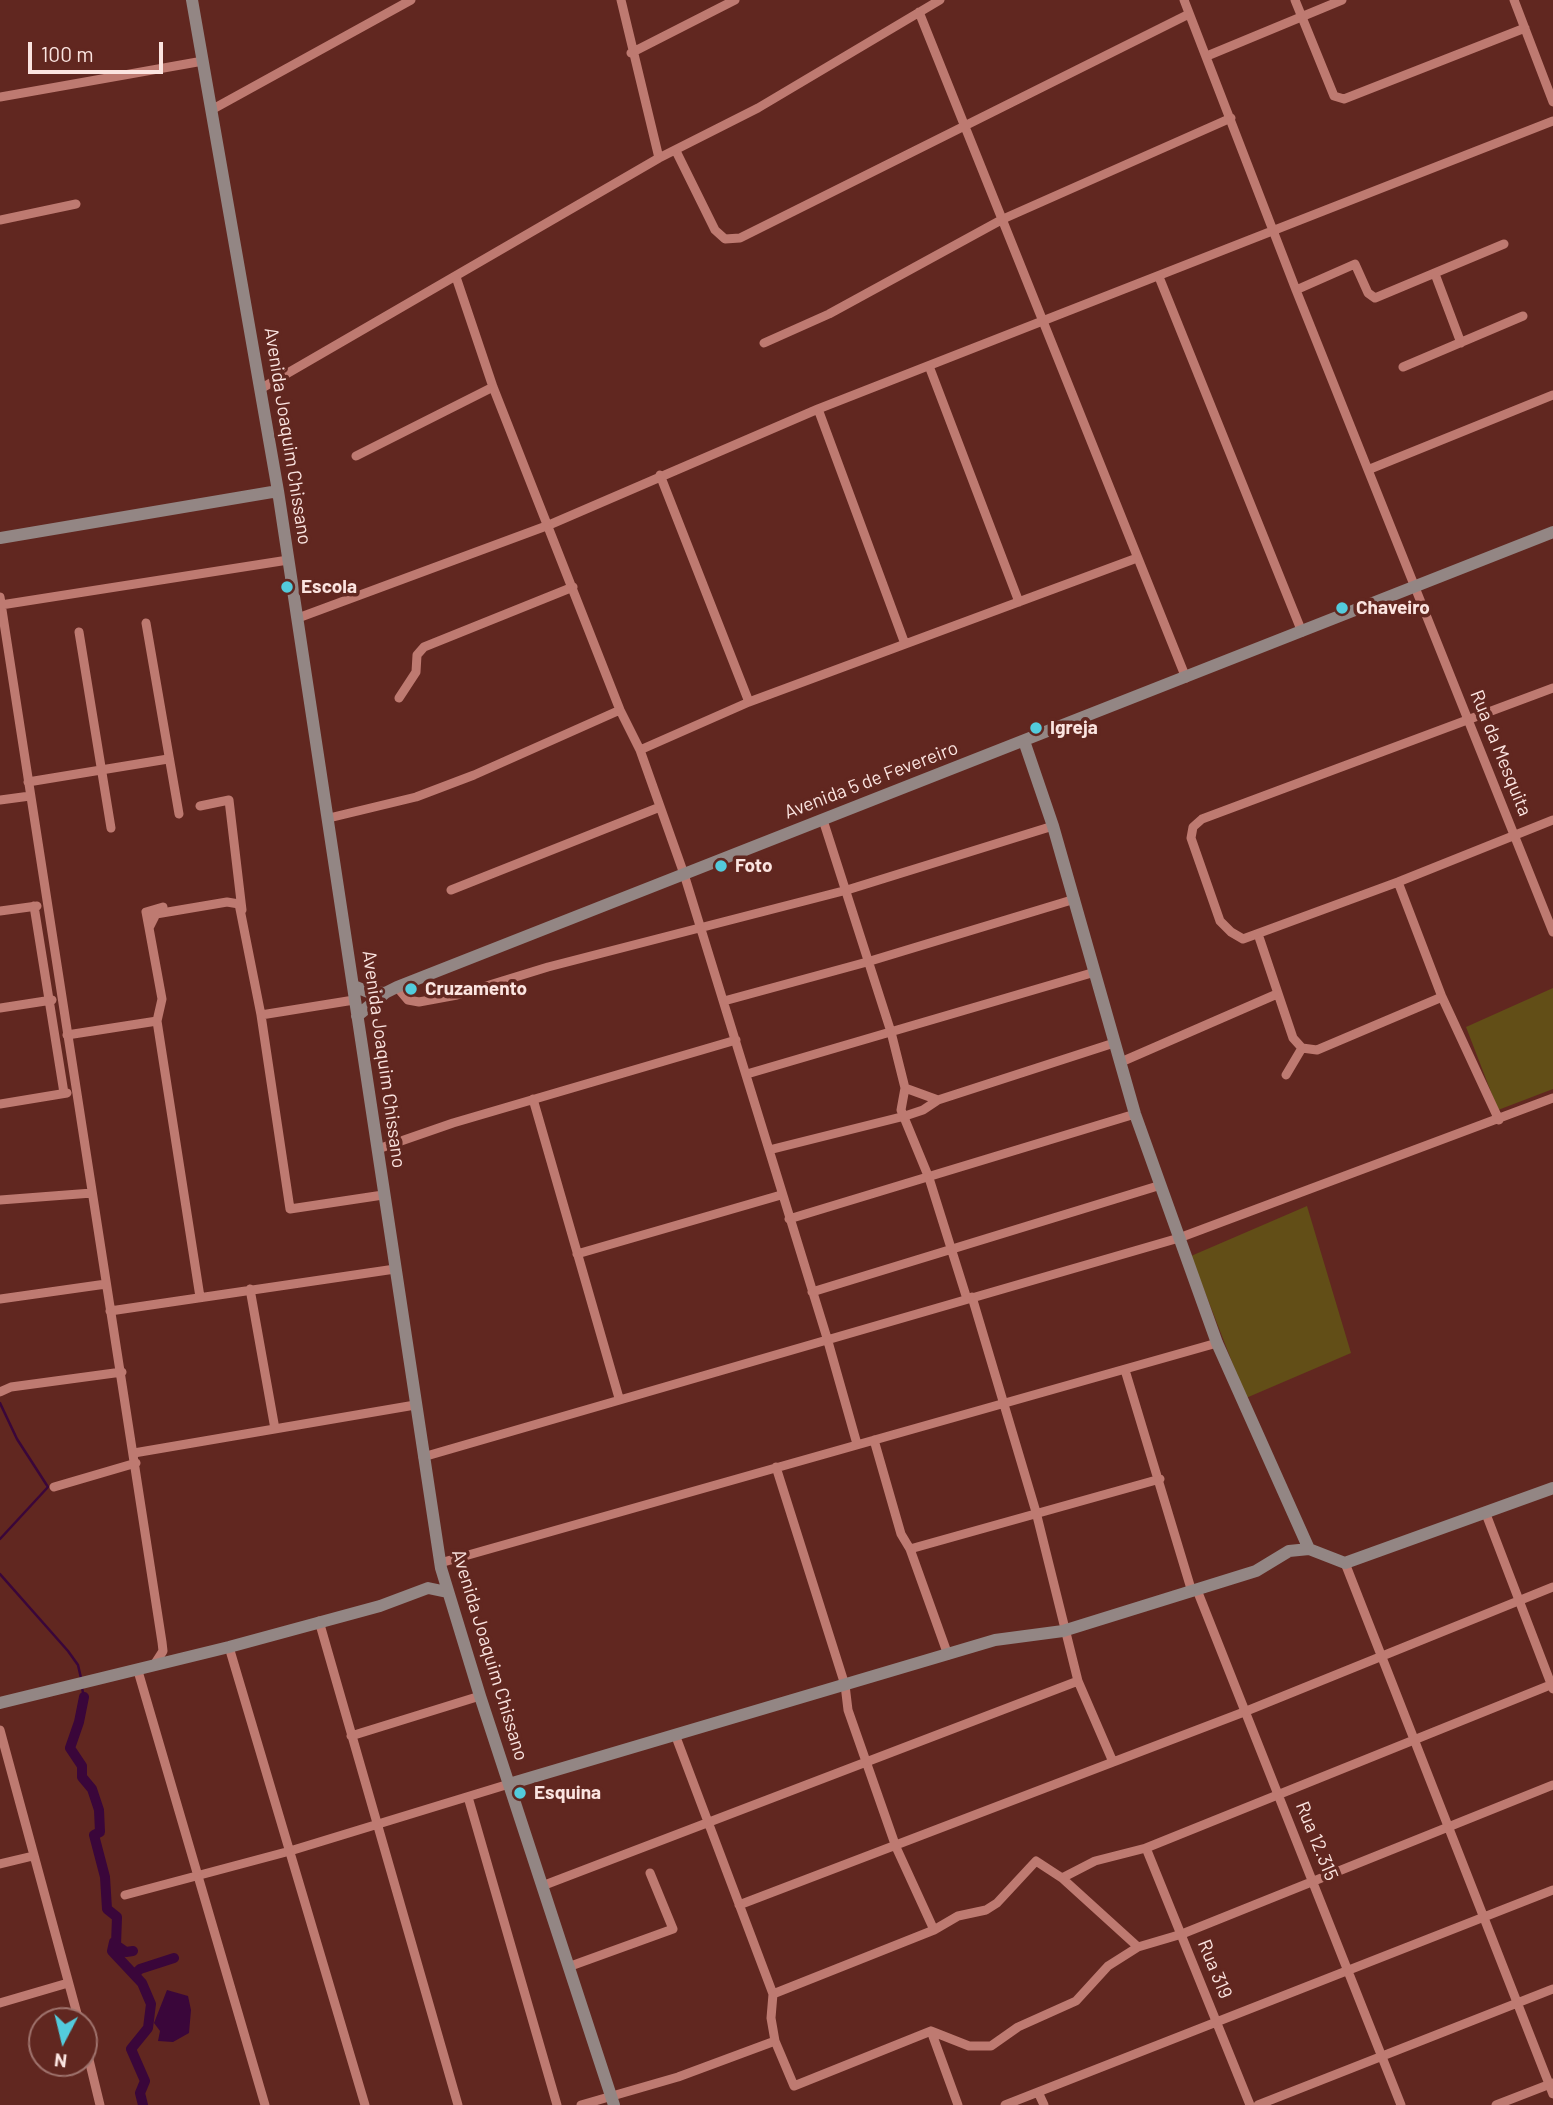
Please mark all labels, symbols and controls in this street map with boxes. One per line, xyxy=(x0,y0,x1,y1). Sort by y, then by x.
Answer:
scale bar xyxy=(32,28,166,72)
text: 100 m xyxy=(41,41,94,66)
street label: Avenida Joaquim Chissano xyxy=(260,326,316,546)
place label: Escola xyxy=(301,576,357,598)
marker: Escola xyxy=(279,579,295,595)
place label: Chaveiro xyxy=(1356,597,1430,619)
marker: Chaveiro xyxy=(1334,600,1350,616)
street label: Rua da Mesquita xyxy=(1465,687,1537,819)
place label: Igreja xyxy=(1050,717,1098,739)
marker: Igreja xyxy=(1028,720,1044,736)
street label: Avenida 5 de Fevereiro xyxy=(781,736,961,824)
place label: Foto xyxy=(735,855,773,877)
marker: Foto xyxy=(713,858,729,874)
street label: Avenida Joaquim Chissano xyxy=(357,949,411,1169)
place label: Cruzamento xyxy=(425,978,527,1000)
marker: Cruzamento xyxy=(403,981,419,997)
street label: Avenida Joaquim Chissano xyxy=(447,1547,533,1763)
place label: Esquina xyxy=(534,1782,601,1804)
marker: Esquina xyxy=(512,1785,528,1801)
street label: Rua 12.315 xyxy=(1291,1798,1343,1884)
street label: Rua 319 xyxy=(1193,1936,1237,2002)
north arrow xyxy=(28,2007,98,2077)
text: N xyxy=(53,2049,68,2074)

